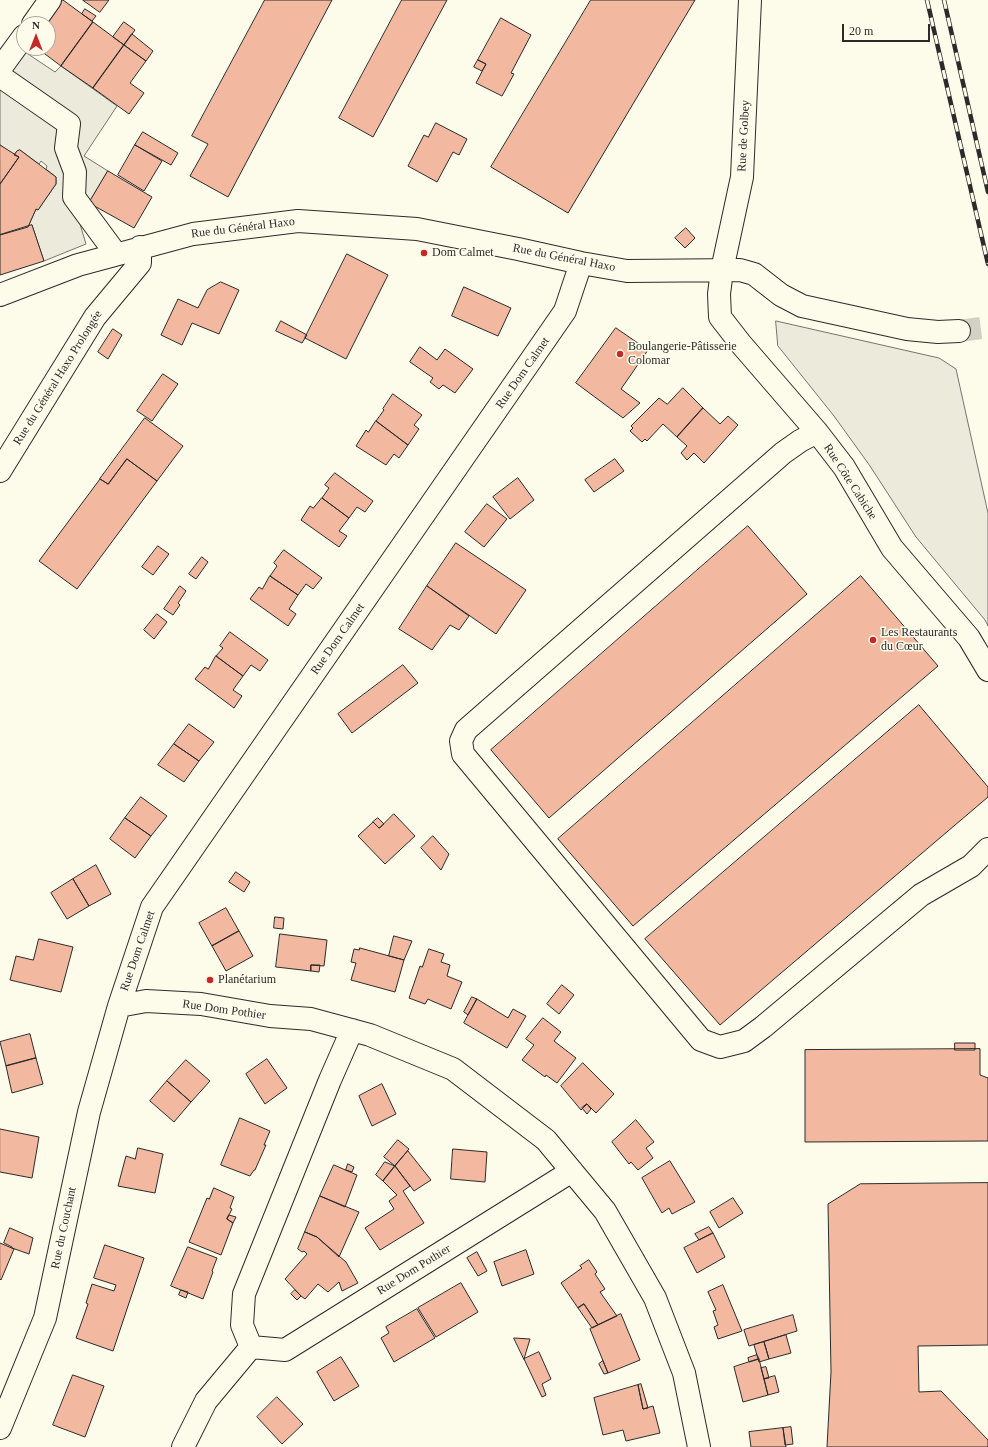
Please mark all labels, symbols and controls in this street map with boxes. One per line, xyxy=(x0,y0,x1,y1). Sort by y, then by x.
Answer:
north arrow xyxy=(16,16,56,56)
scale bar xyxy=(844,16,932,42)
text: N xyxy=(32,19,40,31)
text: 20 m xyxy=(849,24,873,38)
street label: Rue de Golbey xyxy=(735,100,753,172)
street label: Rue du Général Haxo xyxy=(190,214,296,242)
street label: Rue du Général Haxo xyxy=(511,241,617,275)
place label: Dom Calmet xyxy=(432,246,494,260)
marker: Dom Calmet xyxy=(419,248,429,258)
street label: Rue du Général Haxo Prolongée xyxy=(11,308,105,448)
street label: Rue Dom Calmet xyxy=(493,334,553,412)
place label: Boulangerie-Pâtisserie Colomar xyxy=(628,340,737,368)
marker: Boulangerie-Pâtisserie Colomar xyxy=(615,349,625,359)
street label: Rue Côte Cabiche xyxy=(820,441,880,523)
street label: Rue Dom Calmet xyxy=(308,600,368,678)
place label: Les Restaurants du Cœur xyxy=(881,626,957,654)
marker: Les Restaurants du Cœur xyxy=(868,635,878,645)
street label: Rue Dom Calmet xyxy=(118,909,158,993)
place label: Planétarium xyxy=(218,973,276,987)
marker: Planétarium xyxy=(205,975,215,985)
street label: Rue Dom Pothier xyxy=(181,997,267,1023)
street label: Rue du Couchant xyxy=(48,1186,80,1270)
street label: Rue Dom Pothier xyxy=(375,1242,453,1298)

